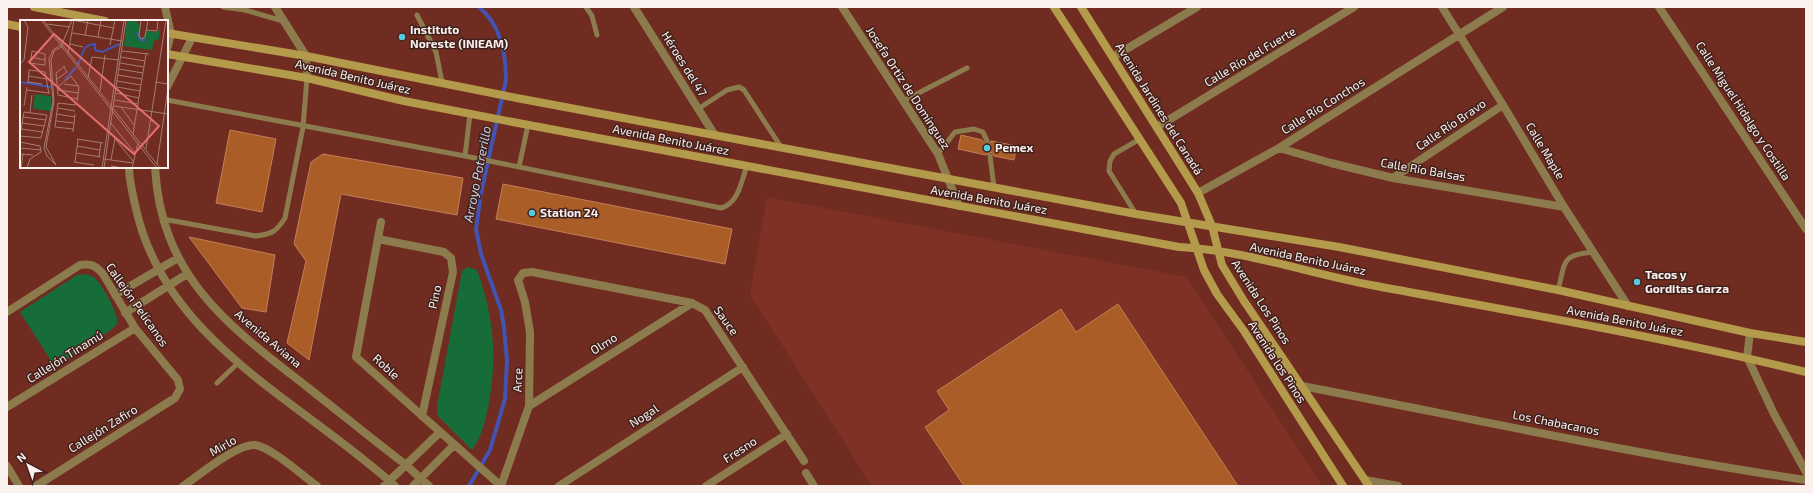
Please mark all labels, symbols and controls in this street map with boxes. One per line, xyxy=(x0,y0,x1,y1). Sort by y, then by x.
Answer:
inset map xyxy=(20,20,168,168)
place label: Instituto Noreste (INIEAM) xyxy=(410,22,508,50)
street label: Josefa Ortiz de Domínguez xyxy=(864,23,954,152)
street label: Calle Río del Fuerte xyxy=(1201,23,1298,89)
street label: Héroes del 47 xyxy=(659,28,710,99)
marker: Instituto Noreste (INIEAM) xyxy=(397,32,407,42)
street label: Calle Miguel Hidalgo y Costilla xyxy=(1694,38,1794,183)
street label: Avenida Jardines del Canadá xyxy=(1113,40,1206,177)
street label: Avenida Benito Juárez xyxy=(294,56,413,96)
street label: Calle Río Conchos xyxy=(1278,74,1367,137)
street label: Calle Río Bravo xyxy=(1413,95,1488,153)
street label: Calle Maple xyxy=(1523,120,1568,181)
street label: Avenida Benito Juárez xyxy=(612,121,731,157)
water label: Arroyo Potrerillo xyxy=(460,124,494,225)
place label: Pemex xyxy=(995,140,1033,154)
marker: Pemex xyxy=(982,143,992,153)
street label: Calle Río Balsas xyxy=(1380,155,1467,183)
street label: Avenida Benito Juárez xyxy=(930,182,1049,216)
place label: Station 24 xyxy=(540,205,599,219)
marker: Station 24 xyxy=(527,208,537,218)
street label: Avenida Benito Juárez xyxy=(1249,239,1368,277)
street label: Avenida Los Pinos xyxy=(1229,257,1294,346)
street label: Callejón Pelícanos xyxy=(103,260,172,349)
place label: Tacos y Gorditas Garza xyxy=(1645,267,1729,295)
marker: Tacos y Gorditas Garza xyxy=(1632,277,1642,287)
street label: Pino xyxy=(425,284,443,310)
street label: Avenida Benito Juárez xyxy=(1566,302,1685,338)
street label: Sauce xyxy=(712,303,742,338)
street label: Avenida Aviana xyxy=(233,306,305,370)
street label: Avenida los Pinos xyxy=(1246,318,1310,405)
street label: Callejón Tinamú xyxy=(24,327,106,386)
street label: Olmo xyxy=(587,329,620,357)
street label: Roble xyxy=(370,351,403,382)
street label: Arce xyxy=(510,368,524,392)
street label: Nogal xyxy=(626,400,661,430)
street label: Callejón Zafiro xyxy=(65,401,140,456)
street label: Los Chabacanos xyxy=(1512,407,1601,437)
street label: Mirlo xyxy=(207,432,239,458)
street label: Fresno xyxy=(720,433,759,465)
north arrow xyxy=(8,445,48,485)
text: N xyxy=(14,450,28,465)

